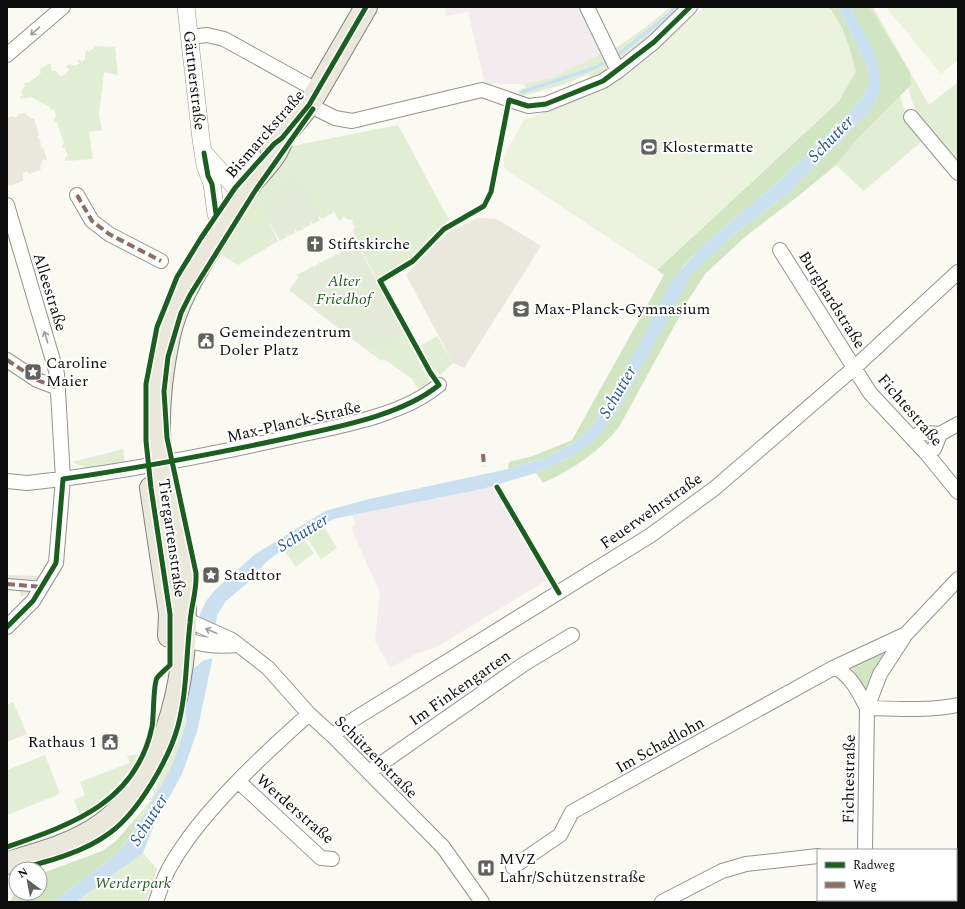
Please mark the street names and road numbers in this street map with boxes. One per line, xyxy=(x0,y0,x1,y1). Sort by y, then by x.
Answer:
street label: Gärtnerstraße xyxy=(177,29,212,132)
street label: Bismarckstraße xyxy=(220,84,310,184)
street label: Burghardstraße xyxy=(792,247,872,353)
street label: Alleestraße xyxy=(27,250,73,334)
street label: Fichtestraße xyxy=(872,368,948,452)
street label: Max-Planck-Straße xyxy=(225,395,363,449)
street label: Feuerwehrstraße xyxy=(595,467,707,555)
street label: Tiergartenstraße xyxy=(152,477,192,599)
street label: Im Finkengarten xyxy=(404,644,516,732)
street label: Schützenstraße xyxy=(329,710,423,804)
street label: Im Schadlohn xyxy=(611,711,709,779)
street label: Fichtestraße xyxy=(836,734,862,824)
street label: Werderstraße xyxy=(251,768,339,850)

